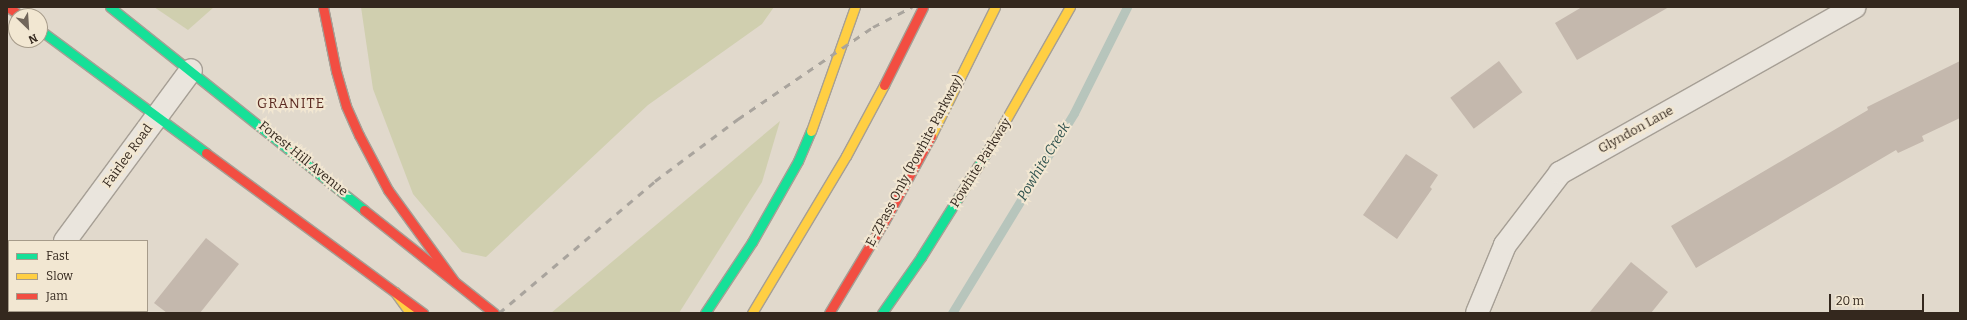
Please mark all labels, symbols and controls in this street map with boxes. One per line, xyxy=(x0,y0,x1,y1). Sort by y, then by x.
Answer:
north arrow xyxy=(8,8,48,48)
text: N xyxy=(26,31,39,46)
street label: E-ZPass Only (Powhite Parkway) xyxy=(863,72,967,250)
district label: GRANITE xyxy=(257,96,325,112)
street label: Glyndon Lane xyxy=(1596,103,1676,157)
street label: Powhite Parkway xyxy=(947,116,1015,210)
street label: Forest Hill Avenue xyxy=(255,118,351,200)
water label: Powhite Creek xyxy=(1014,120,1074,204)
street label: Fairlee Road xyxy=(100,121,156,191)
legend xyxy=(8,240,148,312)
text: Fast xyxy=(46,249,69,263)
text: Slow xyxy=(46,269,73,283)
scale bar xyxy=(1831,286,1926,312)
text: Jam xyxy=(46,289,68,303)
text: 20 m xyxy=(1836,294,1864,308)

